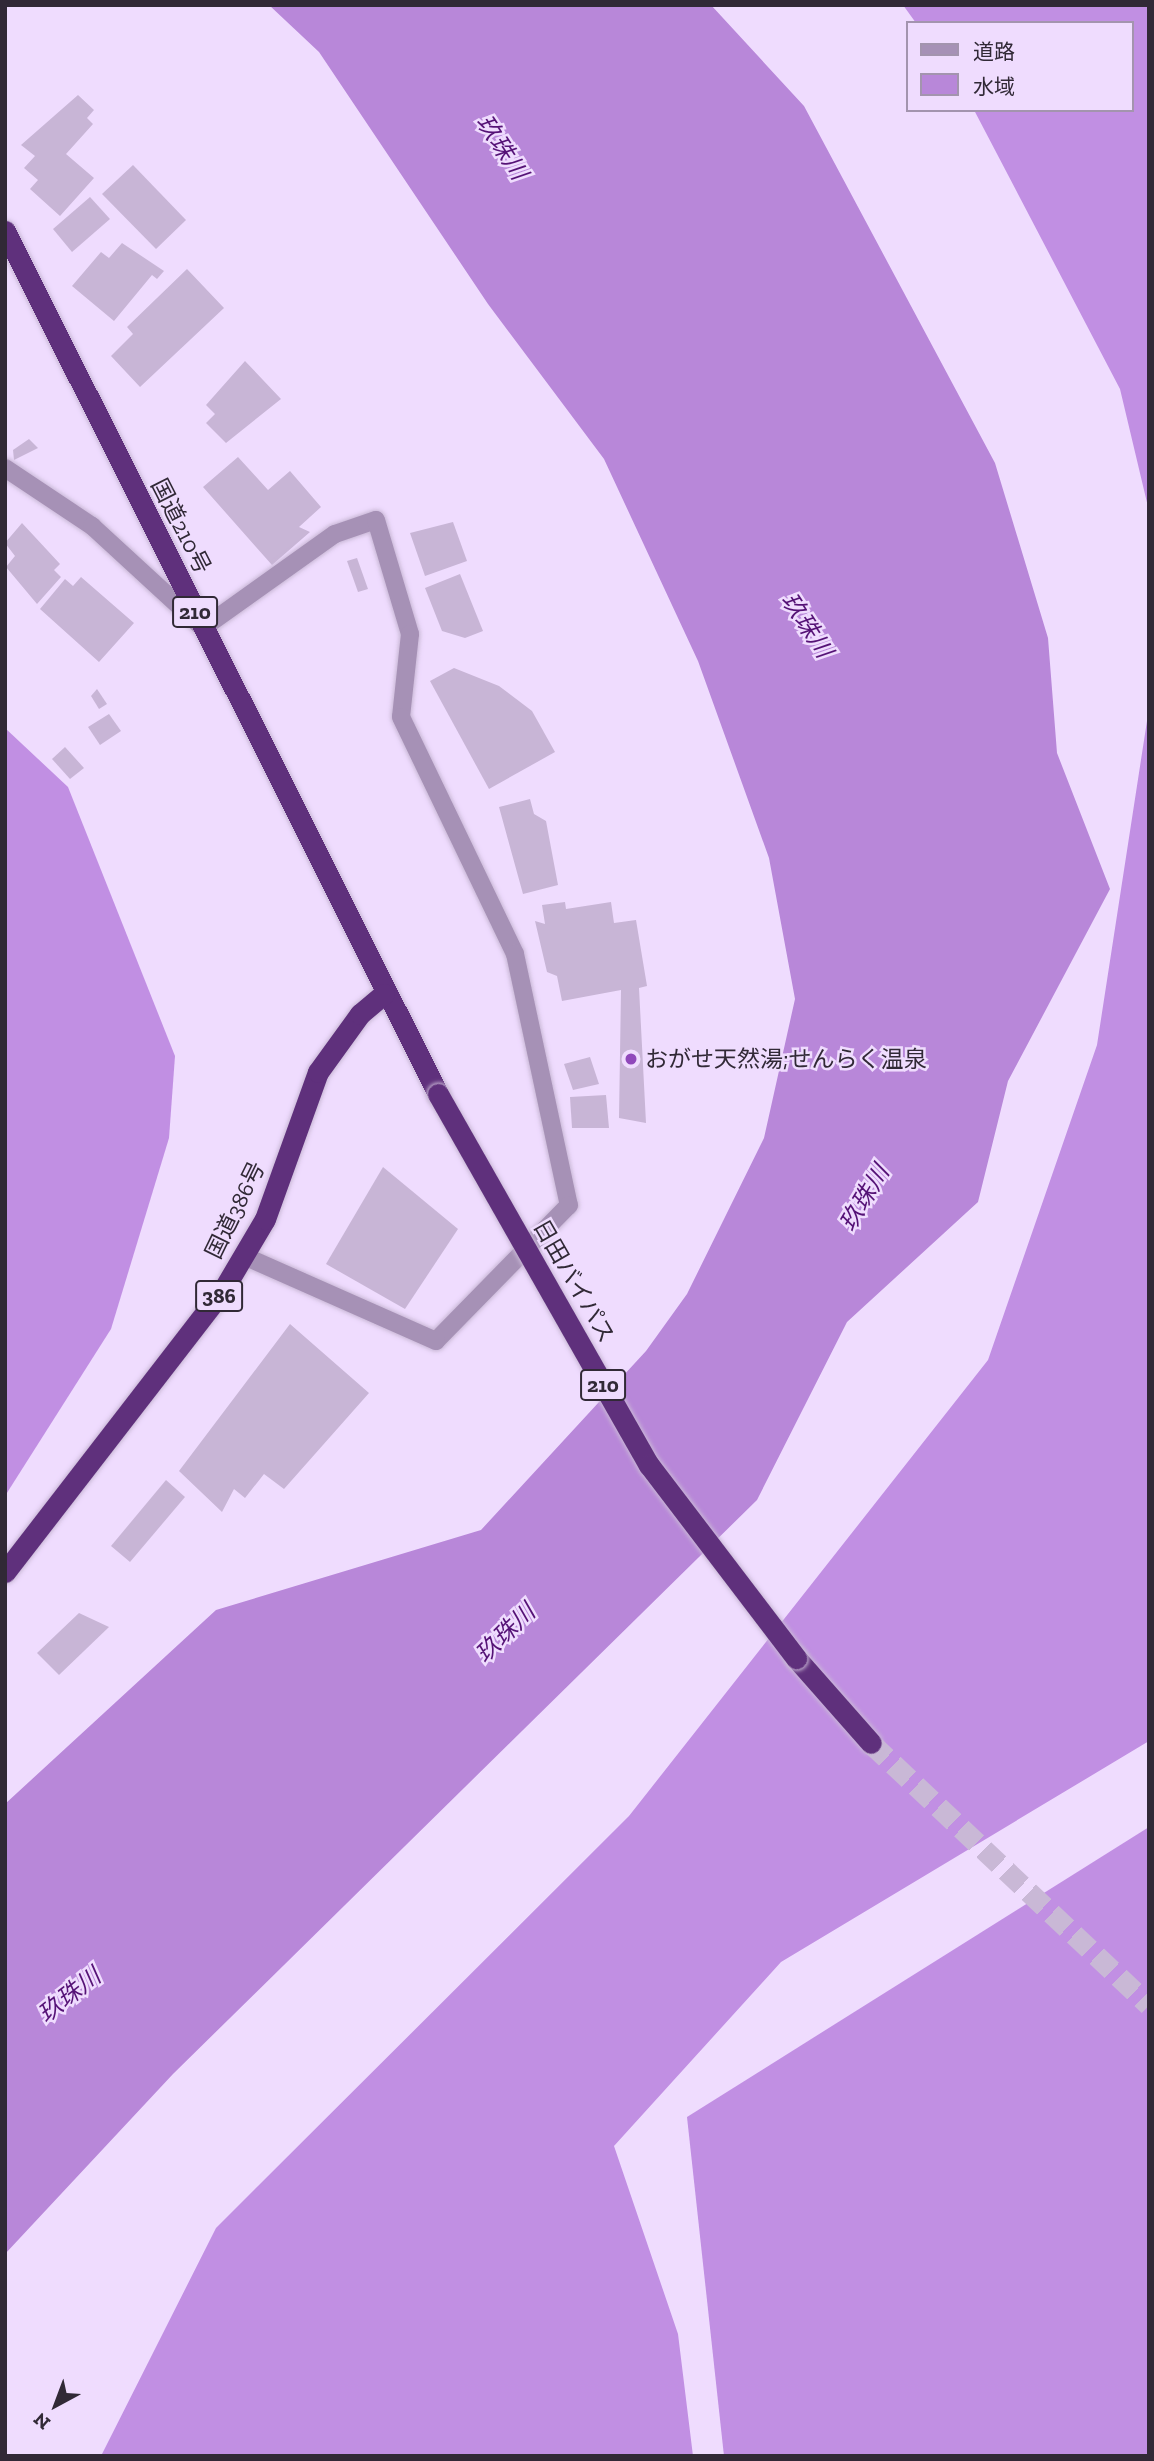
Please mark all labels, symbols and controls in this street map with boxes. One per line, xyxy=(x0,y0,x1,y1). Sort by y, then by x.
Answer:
legend xyxy=(906,21,1133,112)
text: 道路 xyxy=(973,39,1015,64)
text: 水域 xyxy=(973,74,1015,99)
water label: 玖珠川 xyxy=(470,109,534,185)
street label: 国道210号 xyxy=(145,474,217,578)
water label: 玖珠川 xyxy=(775,587,839,663)
road number: 210 xyxy=(170,594,220,630)
place label: おがせ天然湯;せんらく温泉 xyxy=(645,1045,926,1073)
marker: おがせ天然湯;せんらく温泉 xyxy=(623,1051,639,1067)
street label: 国道386号 xyxy=(200,1157,270,1263)
water label: 玖珠川 xyxy=(833,1160,895,1236)
street label: 日田バイパス xyxy=(528,1214,620,1348)
road number: 386 xyxy=(194,1278,244,1314)
road number: 210 xyxy=(578,1368,628,1402)
water label: 玖珠川 xyxy=(469,1598,541,1668)
water label: 玖珠川 xyxy=(32,1961,106,2029)
north arrow xyxy=(21,2370,91,2440)
text: N xyxy=(29,2408,55,2435)

